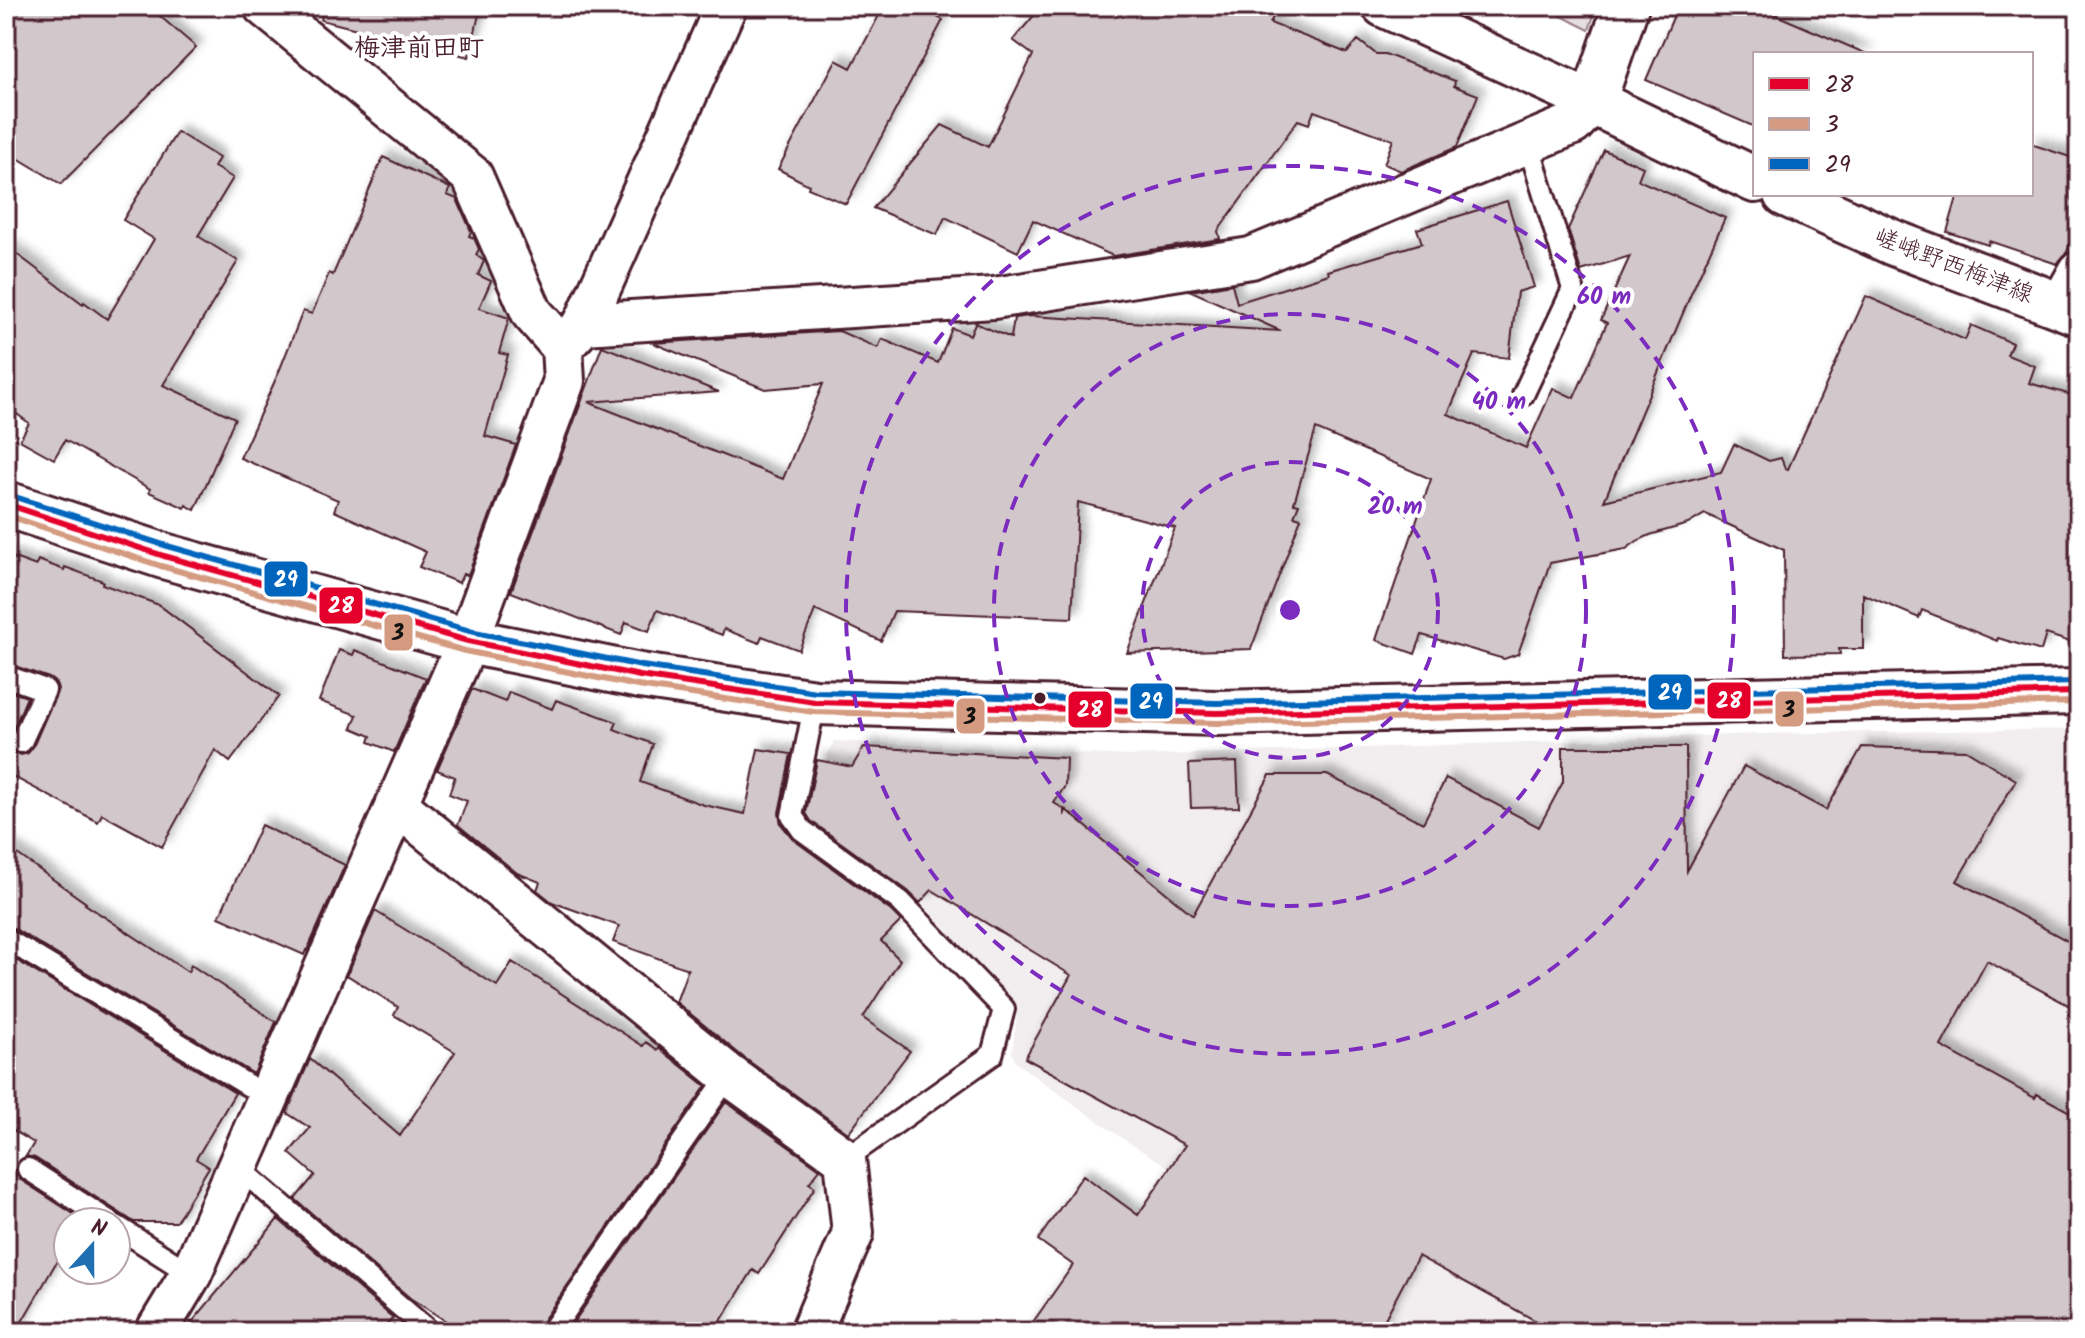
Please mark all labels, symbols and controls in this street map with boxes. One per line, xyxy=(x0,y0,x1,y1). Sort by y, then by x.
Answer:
district label: 梅津前田町 xyxy=(354,28,484,70)
legend xyxy=(1753,52,2033,196)
text: 28 xyxy=(1825,66,1854,105)
text: 3 xyxy=(1825,106,1839,145)
text: 29 xyxy=(1825,146,1851,185)
street label: 嵯峨野西梅津線 xyxy=(1868,218,2039,315)
text: 60 m xyxy=(1577,278,1631,317)
text: 40 m xyxy=(1472,383,1526,422)
text: 20 m xyxy=(1367,488,1423,527)
line badge: 29 xyxy=(263,560,309,598)
text: 29 xyxy=(274,564,298,599)
line badge: 28 xyxy=(318,586,364,625)
text: 28 xyxy=(328,590,355,625)
centre of rings xyxy=(1276,596,1304,624)
line badge: 3 xyxy=(383,613,414,652)
text: 3 xyxy=(391,617,404,652)
line badge: 29 xyxy=(1647,673,1693,711)
text: 29 xyxy=(1658,677,1682,712)
line badge: 28 xyxy=(1706,681,1752,720)
line badge: 29 xyxy=(1129,682,1174,720)
text: 28 xyxy=(1716,685,1743,720)
text: 29 xyxy=(1139,686,1163,721)
unlabelled marker xyxy=(1032,690,1048,706)
line badge: 28 xyxy=(1067,690,1113,729)
line badge: 3 xyxy=(1774,690,1805,728)
text: 28 xyxy=(1077,694,1104,729)
text: 3 xyxy=(1782,694,1795,729)
line badge: 3 xyxy=(955,697,986,735)
text: 3 xyxy=(963,701,976,736)
north arrow xyxy=(52,1206,132,1286)
text: N xyxy=(86,1211,111,1249)

